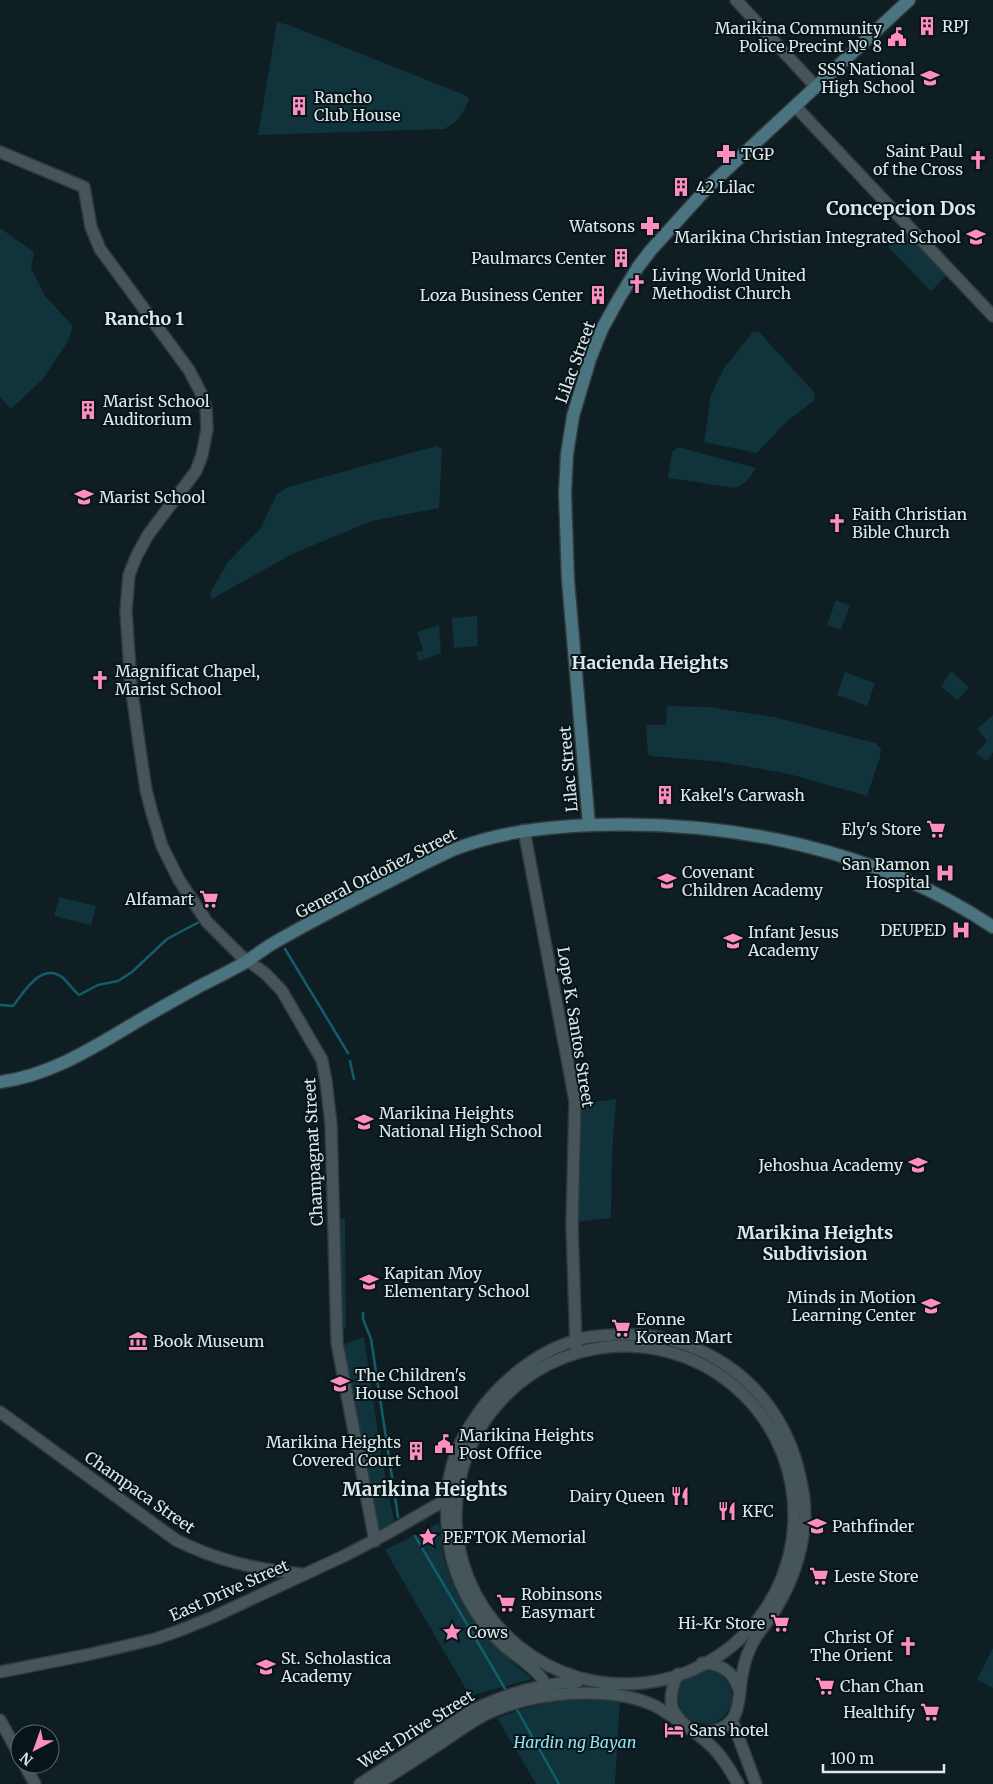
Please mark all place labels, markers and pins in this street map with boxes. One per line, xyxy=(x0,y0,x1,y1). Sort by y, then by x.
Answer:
building icon: RPJ xyxy=(916,15,938,37)
place label: RPJ xyxy=(942,16,969,36)
place label: Marikina Community Police Precint № 8 xyxy=(715,18,883,56)
public building icon: Marikina Community Police Precint № 8 xyxy=(886,26,908,48)
place label: SSS National High School xyxy=(817,59,915,97)
school or university icon: SSS National High School xyxy=(919,67,941,89)
place label: Rancho Club House xyxy=(314,87,401,125)
building icon: Rancho Club House xyxy=(288,95,310,117)
place label: Saint Paul of the Cross xyxy=(873,141,963,179)
pharmacy icon: TGP xyxy=(715,143,737,165)
place label: TGP xyxy=(741,144,774,164)
church icon: Saint Paul of the Cross xyxy=(967,149,989,171)
building icon: 42 Lilac xyxy=(670,176,692,198)
place label: 42 Lilac xyxy=(696,177,755,197)
pharmacy icon: Watsons xyxy=(639,215,661,237)
place label: Watsons xyxy=(568,216,635,236)
school or university icon: Marikina Christian Integrated School xyxy=(965,226,987,248)
place label: Marikina Christian Integrated School xyxy=(674,227,961,247)
building icon: Paulmarcs Center xyxy=(610,247,632,269)
place label: Paulmarcs Center xyxy=(471,248,606,268)
place label: Living World United Methodist Church xyxy=(652,265,806,303)
church icon: Living World United Methodist Church xyxy=(626,273,648,295)
building icon: Loza Business Center xyxy=(587,284,609,306)
place label: Loza Business Center xyxy=(420,285,583,305)
place label: Marist School Auditorium xyxy=(102,391,210,429)
building icon: Marist School Auditorium xyxy=(77,399,99,421)
school or university icon: Marist School xyxy=(73,486,95,508)
place label: Marist School xyxy=(99,487,206,507)
place label: Faith Christian Bible Church xyxy=(852,504,967,542)
church icon: Faith Christian Bible Church xyxy=(826,512,848,534)
place label: Magnificat Chapel, Marist School xyxy=(115,661,260,699)
church icon: Magnificat Chapel, Marist School xyxy=(89,669,111,691)
building icon: Kakel's Carwash xyxy=(654,784,676,806)
place label: Kakel's Carwash xyxy=(680,785,805,805)
supermarket icon: Ely's Store xyxy=(925,818,947,840)
place label: Ely's Store xyxy=(841,819,921,839)
place label: San Ramon Hospital xyxy=(842,854,930,892)
place label: Covenant Children Academy xyxy=(682,862,824,900)
hospital icon: San Ramon Hospital xyxy=(934,862,956,884)
school or university icon: Covenant Children Academy xyxy=(656,870,678,892)
supermarket icon: Alfamart xyxy=(198,888,220,910)
place label: Alfamart xyxy=(124,889,195,909)
hospital icon: DEUPED xyxy=(950,919,972,941)
place label: DEUPED xyxy=(880,920,946,940)
place label: Infant Jesus Academy xyxy=(747,922,839,960)
school or university icon: Infant Jesus Academy xyxy=(722,930,744,952)
place label: Marikina Heights National High School xyxy=(379,1103,542,1141)
school or university icon: Marikina Heights National High School xyxy=(353,1111,375,1133)
school or university icon: Jehoshua Academy xyxy=(907,1154,929,1176)
place label: Jehoshua Academy xyxy=(757,1155,904,1175)
place label: Kapitan Moy Elementary School xyxy=(384,1263,530,1301)
school or university icon: Kapitan Moy Elementary School xyxy=(358,1271,380,1293)
place label: Minds in Motion Learning Center xyxy=(787,1287,916,1325)
school or university icon: Minds in Motion Learning Center xyxy=(920,1295,942,1317)
place label: Eonne Korean Mart xyxy=(636,1309,733,1347)
supermarket icon: Eonne Korean Mart xyxy=(610,1317,632,1339)
museum icon: Book Museum xyxy=(127,1330,149,1352)
place label: Book Museum xyxy=(153,1331,265,1351)
place label: The Children's House School xyxy=(355,1365,466,1403)
school or university icon: The Children's House School xyxy=(329,1373,351,1395)
place label: Marikina Heights Post Office xyxy=(459,1425,594,1463)
place label: Marikina Heights Covered Court xyxy=(266,1432,402,1470)
public building icon: Marikina Heights Post Office xyxy=(433,1433,455,1455)
building icon: Marikina Heights Covered Court xyxy=(405,1440,427,1462)
restaurant icon: Dairy Queen xyxy=(669,1485,691,1507)
place label: Dairy Queen xyxy=(569,1486,665,1506)
restaurant icon: KFC xyxy=(716,1500,738,1522)
place label: KFC xyxy=(742,1501,774,1521)
school or university icon: Pathfinder xyxy=(806,1515,828,1537)
place label: Pathfinder xyxy=(832,1516,915,1536)
place icon: PEFTOK Memorial xyxy=(417,1526,439,1548)
place label: PEFTOK Memorial xyxy=(443,1527,586,1547)
supermarket icon: Leste Store xyxy=(808,1565,830,1587)
place label: Leste Store xyxy=(834,1566,918,1586)
place label: Robinsons Easymart xyxy=(521,1584,602,1622)
supermarket icon: Robinsons Easymart xyxy=(495,1592,517,1614)
supermarket icon: Hi~Kr Store xyxy=(769,1612,791,1634)
place label: Hi~Kr Store xyxy=(678,1613,765,1633)
place icon: Cows xyxy=(441,1621,463,1643)
place label: Cows xyxy=(467,1622,508,1642)
place label: Christ Of The Orient xyxy=(810,1627,894,1665)
church icon: Christ Of The Orient xyxy=(897,1635,919,1657)
place label: St. Scholastica Academy xyxy=(280,1648,392,1686)
school or university icon: St. Scholastica Academy xyxy=(255,1656,277,1678)
supermarket icon: Chan Chan xyxy=(814,1675,836,1697)
place label: Chan Chan xyxy=(840,1676,925,1696)
supermarket icon: Healthify xyxy=(919,1701,941,1723)
place label: Healthify xyxy=(843,1702,916,1722)
hotel icon: Sans hotel xyxy=(663,1719,685,1741)
place label: Sans hotel xyxy=(689,1720,769,1740)

